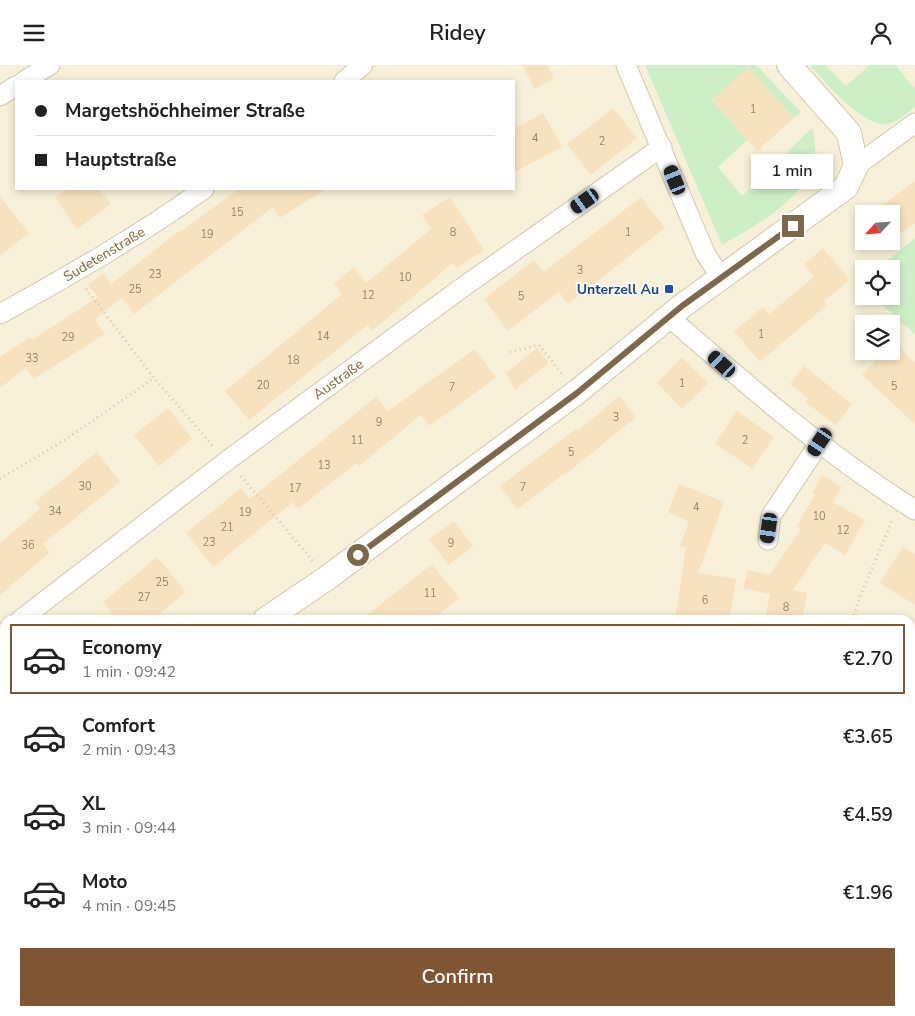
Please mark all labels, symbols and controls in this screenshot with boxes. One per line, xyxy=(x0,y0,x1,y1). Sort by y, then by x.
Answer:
text: Ridey xyxy=(429,18,486,48)
icon: menu xyxy=(20,19,48,47)
icon: person xyxy=(867,19,895,47)
text: Margetshöchheimer Straße xyxy=(65,98,305,124)
house number: 1 xyxy=(750,102,756,117)
house number: 4 xyxy=(532,131,539,146)
house number: 2 xyxy=(599,134,605,149)
text: Hauptstraße xyxy=(65,147,177,173)
callout: 1 min xyxy=(752,154,834,189)
text: 1 min xyxy=(772,160,812,182)
car xyxy=(662,163,687,197)
car xyxy=(568,186,601,216)
house number: 15 xyxy=(230,205,244,220)
north arrow xyxy=(855,205,900,250)
map controls xyxy=(855,205,900,360)
route end xyxy=(782,215,804,237)
street label: Sudetenstraße xyxy=(60,223,149,286)
house number: 8 xyxy=(450,225,457,240)
house number: 1 xyxy=(625,225,631,240)
house number: 19 xyxy=(200,227,214,242)
button: locate xyxy=(855,260,900,305)
house number: 3 xyxy=(577,263,583,278)
house number: 23 xyxy=(148,267,162,282)
house number: 10 xyxy=(398,270,412,285)
place label: Unterzell Au xyxy=(577,280,659,299)
house number: 25 xyxy=(128,282,142,297)
marker: Unterzell Au xyxy=(663,283,675,295)
house number: 12 xyxy=(361,288,375,303)
house number: 5 xyxy=(518,289,525,304)
button: layers xyxy=(855,315,900,360)
house number: 1 xyxy=(758,327,764,342)
house number: 14 xyxy=(316,329,330,344)
house number: 29 xyxy=(61,330,75,345)
car xyxy=(705,348,738,380)
house number: 33 xyxy=(25,351,39,366)
house number: 18 xyxy=(286,353,300,368)
street label: Austraße xyxy=(309,355,367,404)
house number: 1 xyxy=(679,376,685,391)
house number: 20 xyxy=(256,378,270,393)
house number: 5 xyxy=(891,379,898,394)
house number: 7 xyxy=(449,380,455,395)
house number: 3 xyxy=(613,410,619,425)
house number: 9 xyxy=(376,415,382,430)
car xyxy=(805,425,834,459)
house number: 11 xyxy=(350,433,364,448)
house number: 2 xyxy=(742,433,748,448)
house number: 5 xyxy=(568,445,575,460)
house number: 13 xyxy=(317,458,331,473)
house number: 30 xyxy=(78,479,92,494)
house number: 7 xyxy=(520,480,526,495)
house number: 17 xyxy=(288,481,302,496)
house number: 4 xyxy=(693,500,700,515)
house number: 34 xyxy=(48,504,62,519)
house number: 19 xyxy=(238,505,252,520)
house number: 10 xyxy=(812,509,826,524)
car xyxy=(759,512,778,544)
house number: 21 xyxy=(220,520,234,535)
house number: 12 xyxy=(836,523,850,538)
house number: 23 xyxy=(202,535,216,550)
house number: 9 xyxy=(448,536,454,551)
house number: 36 xyxy=(21,538,35,553)
route start xyxy=(347,544,369,566)
house number: 25 xyxy=(155,575,169,590)
house number: 11 xyxy=(423,586,437,601)
house number: 27 xyxy=(137,590,151,605)
house number: 6 xyxy=(702,593,709,608)
house number: 8 xyxy=(783,600,790,615)
text: Economy xyxy=(82,635,162,661)
icon: car xyxy=(22,637,67,682)
text: €2.70 xyxy=(843,646,893,672)
text: 1 min · 09:42 xyxy=(82,661,176,683)
text: Comfort xyxy=(82,713,155,739)
icon: car xyxy=(22,715,67,760)
text: €3.65 xyxy=(843,724,893,750)
text: 2 min · 09:43 xyxy=(82,739,176,761)
text: XL xyxy=(82,791,105,817)
icon: car xyxy=(22,793,67,838)
text: €4.59 xyxy=(843,802,893,828)
text: 3 min · 09:44 xyxy=(82,817,176,839)
text: Moto xyxy=(82,869,128,895)
icon: car xyxy=(22,871,67,916)
text: €1.96 xyxy=(843,880,893,906)
text: 4 min · 09:45 xyxy=(82,895,176,917)
button: Confirm xyxy=(20,948,895,1006)

